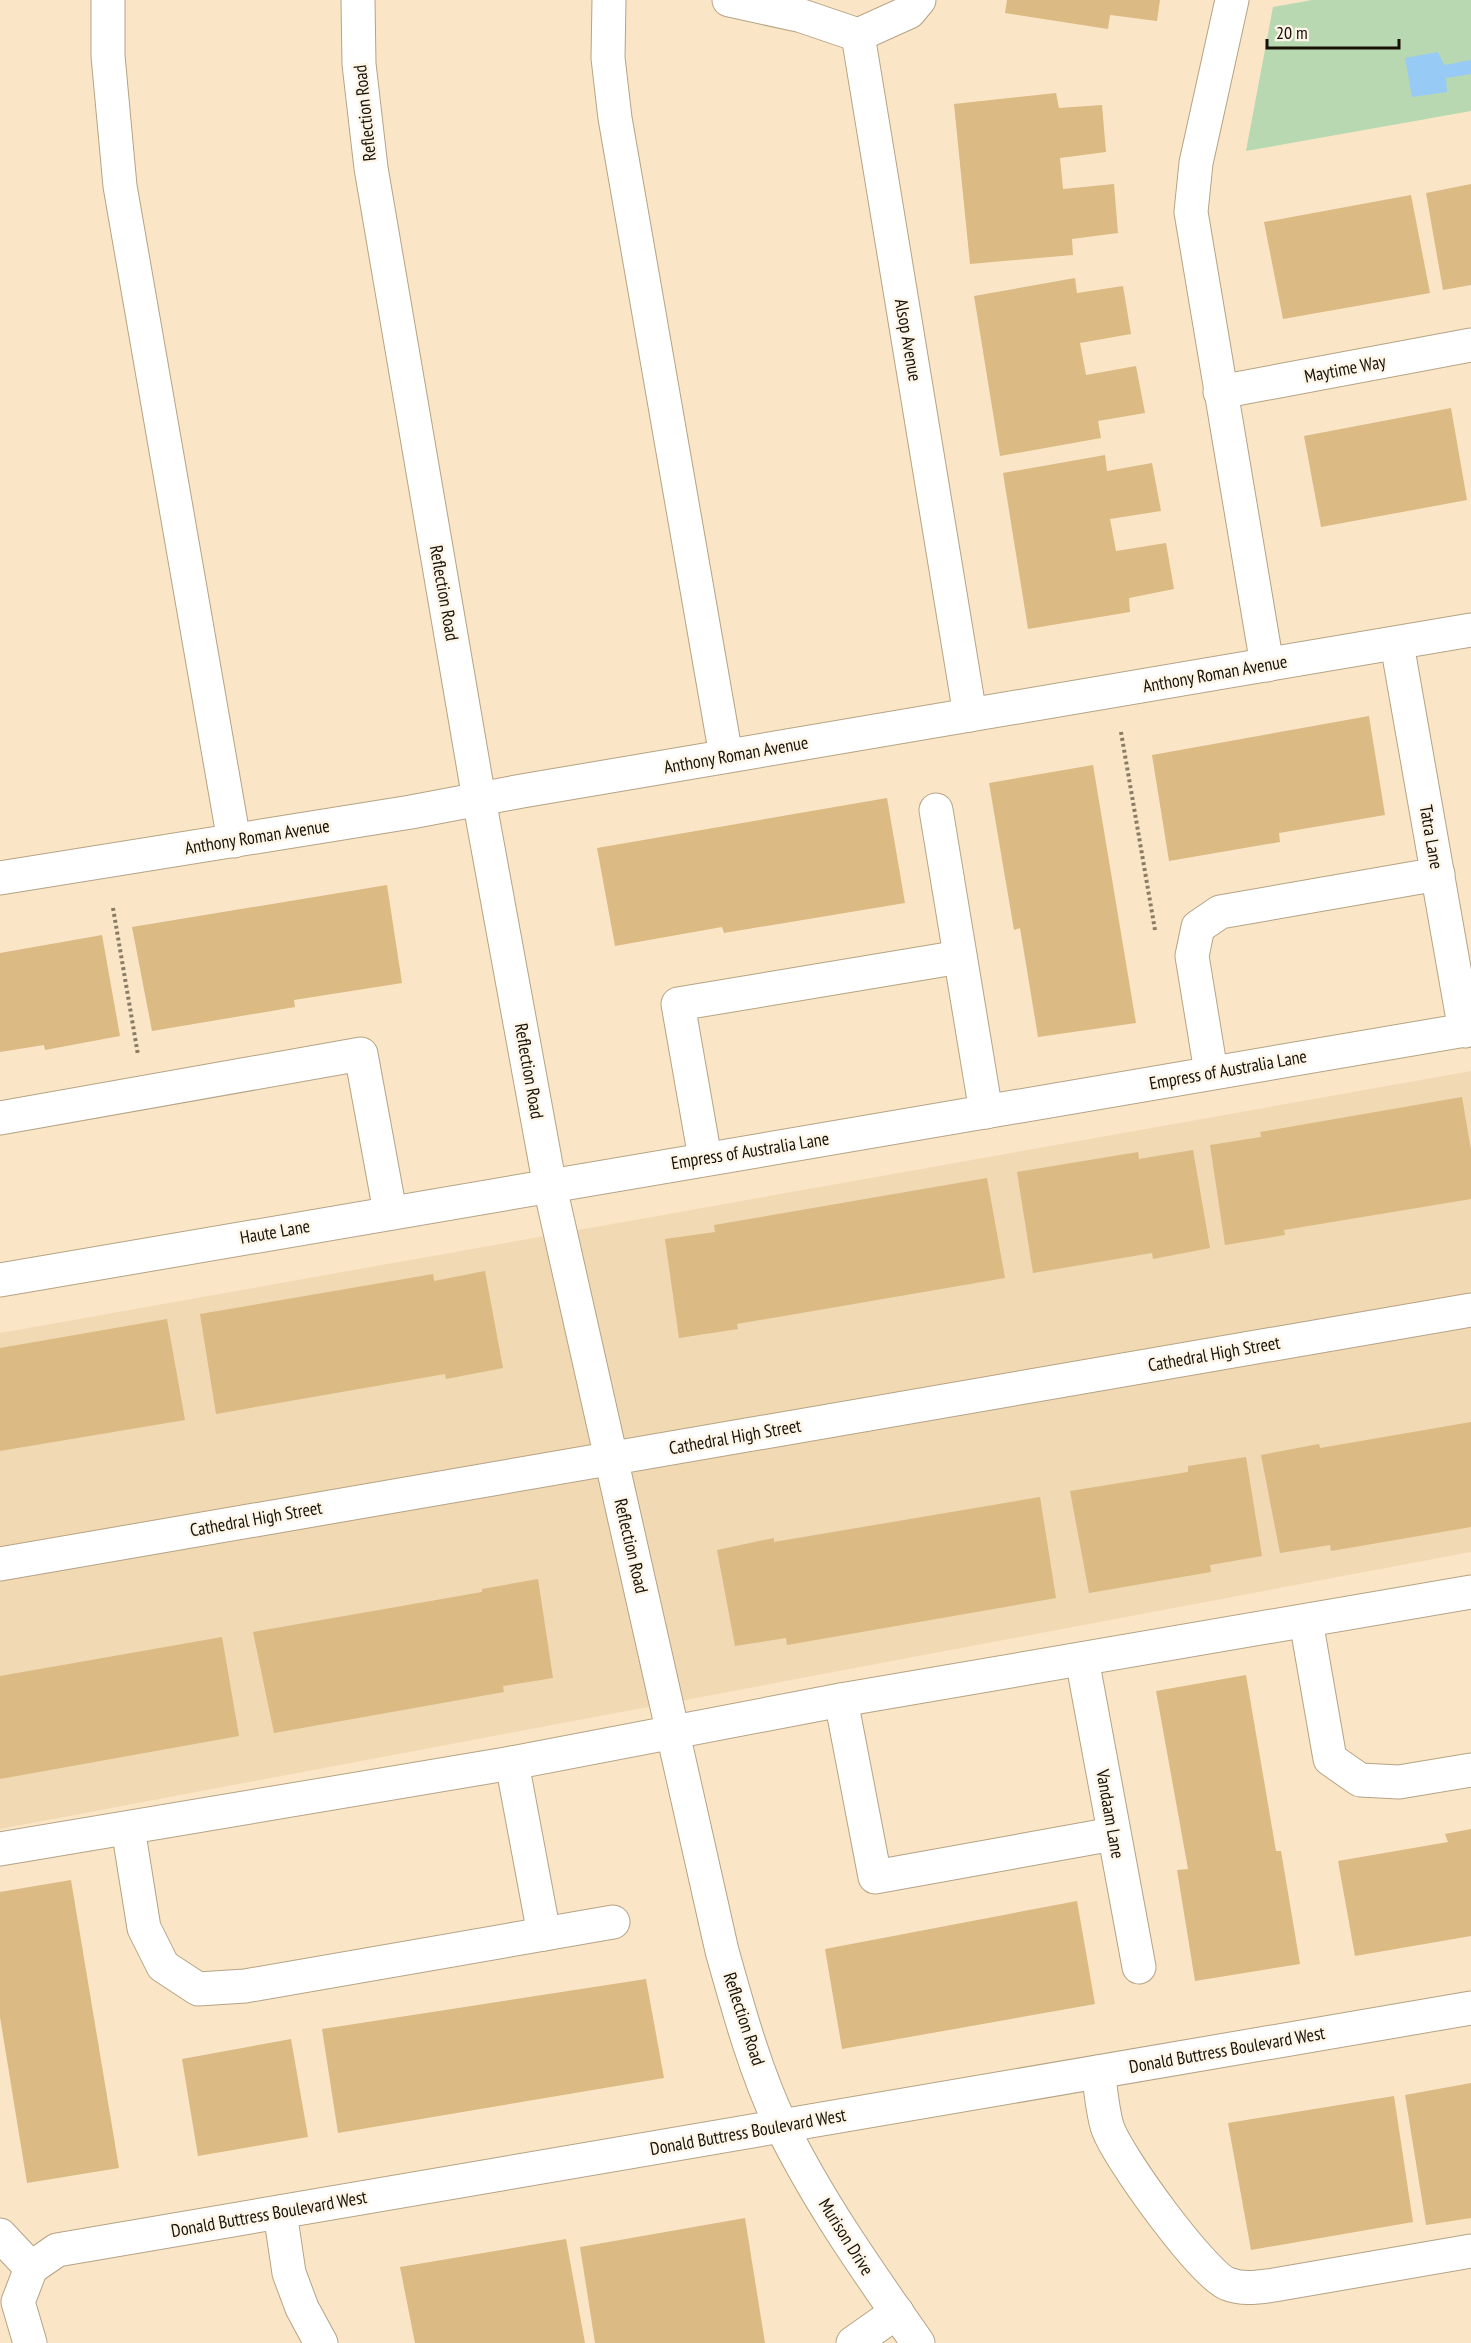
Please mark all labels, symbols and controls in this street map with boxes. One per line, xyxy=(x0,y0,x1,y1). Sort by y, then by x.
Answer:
scale bar xyxy=(1267,12,1399,50)
text: 20 m xyxy=(1276,21,1308,44)
street label: Reflection Road xyxy=(348,64,381,162)
street label: Alsop Avenue xyxy=(890,297,927,383)
street label: Maytime Way xyxy=(1302,349,1388,388)
street label: Reflection Road xyxy=(425,543,464,642)
street label: Anthony Roman Avenue xyxy=(1141,649,1289,698)
street label: Anthony Roman Avenue xyxy=(662,730,810,779)
street label: Tatra Lane xyxy=(1415,803,1448,871)
street label: Anthony Roman Avenue xyxy=(183,814,331,859)
street label: Reflection Road xyxy=(510,1021,549,1120)
street label: Empress of Australia Lane xyxy=(1147,1044,1308,1095)
street label: Empress of Australia Lane xyxy=(669,1127,831,1174)
street label: Haute Lane xyxy=(238,1214,312,1249)
street label: Cathedral High Street xyxy=(1146,1331,1282,1376)
street label: Cathedral High Street xyxy=(667,1414,803,1459)
street label: Cathedral High Street xyxy=(188,1496,324,1541)
street label: Reflection Road xyxy=(609,1496,654,1596)
street label: Vandaam Lane xyxy=(1091,1767,1130,1860)
street label: Reflection Road xyxy=(719,1969,770,2068)
street label: Donald Buttress Boulevard West xyxy=(1127,2021,1327,2078)
street label: Donald Buttress Boulevard West xyxy=(648,2103,848,2160)
street label: Donald Buttress Boulevard West xyxy=(169,2185,369,2242)
street label: Murison Drive xyxy=(814,2194,879,2279)

